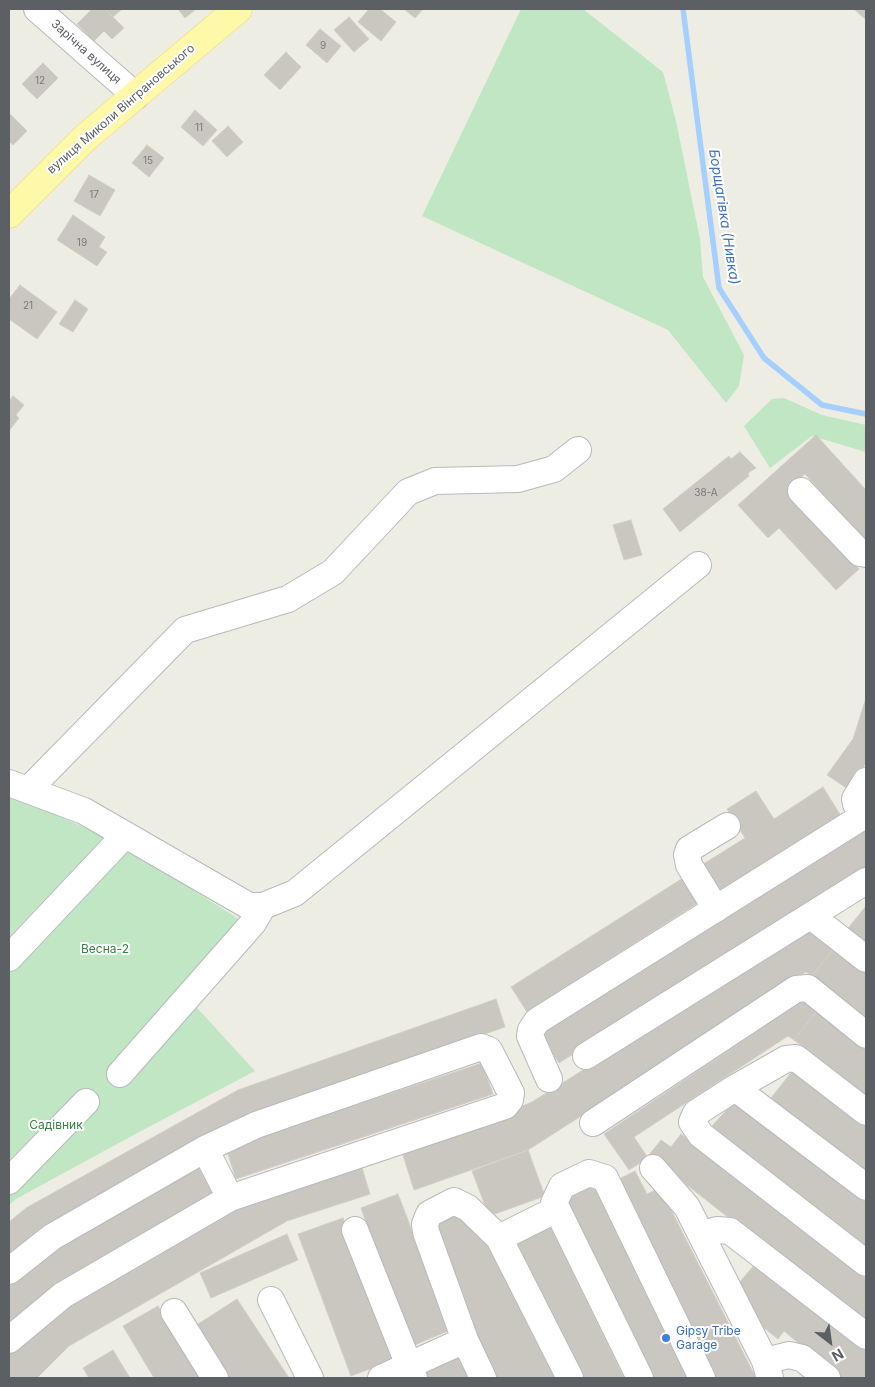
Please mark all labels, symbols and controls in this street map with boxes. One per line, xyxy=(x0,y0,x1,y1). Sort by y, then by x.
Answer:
street label: Зарічна вулиця xyxy=(48,17,124,87)
house number: 9 xyxy=(320,40,326,52)
street label: вулиця Миколи Вінграновського xyxy=(44,41,198,177)
house number: 12 xyxy=(35,75,45,87)
house number: 11 xyxy=(195,122,203,134)
water label: Борщагівка (Нивка) xyxy=(705,148,743,286)
house number: 15 xyxy=(143,155,153,167)
house number: 17 xyxy=(89,189,99,201)
house number: 19 xyxy=(77,237,87,249)
house number: 21 xyxy=(23,300,33,312)
house number: 38-А xyxy=(694,487,718,499)
park label: Весна-2 xyxy=(81,942,129,956)
park label: Садівник xyxy=(29,1118,83,1132)
north arrow xyxy=(805,1317,855,1367)
place label: Gipsy Tribe Garage xyxy=(676,1324,741,1352)
marker: Gipsy Tribe Garage xyxy=(660,1332,672,1344)
text: N xyxy=(829,1345,847,1365)

